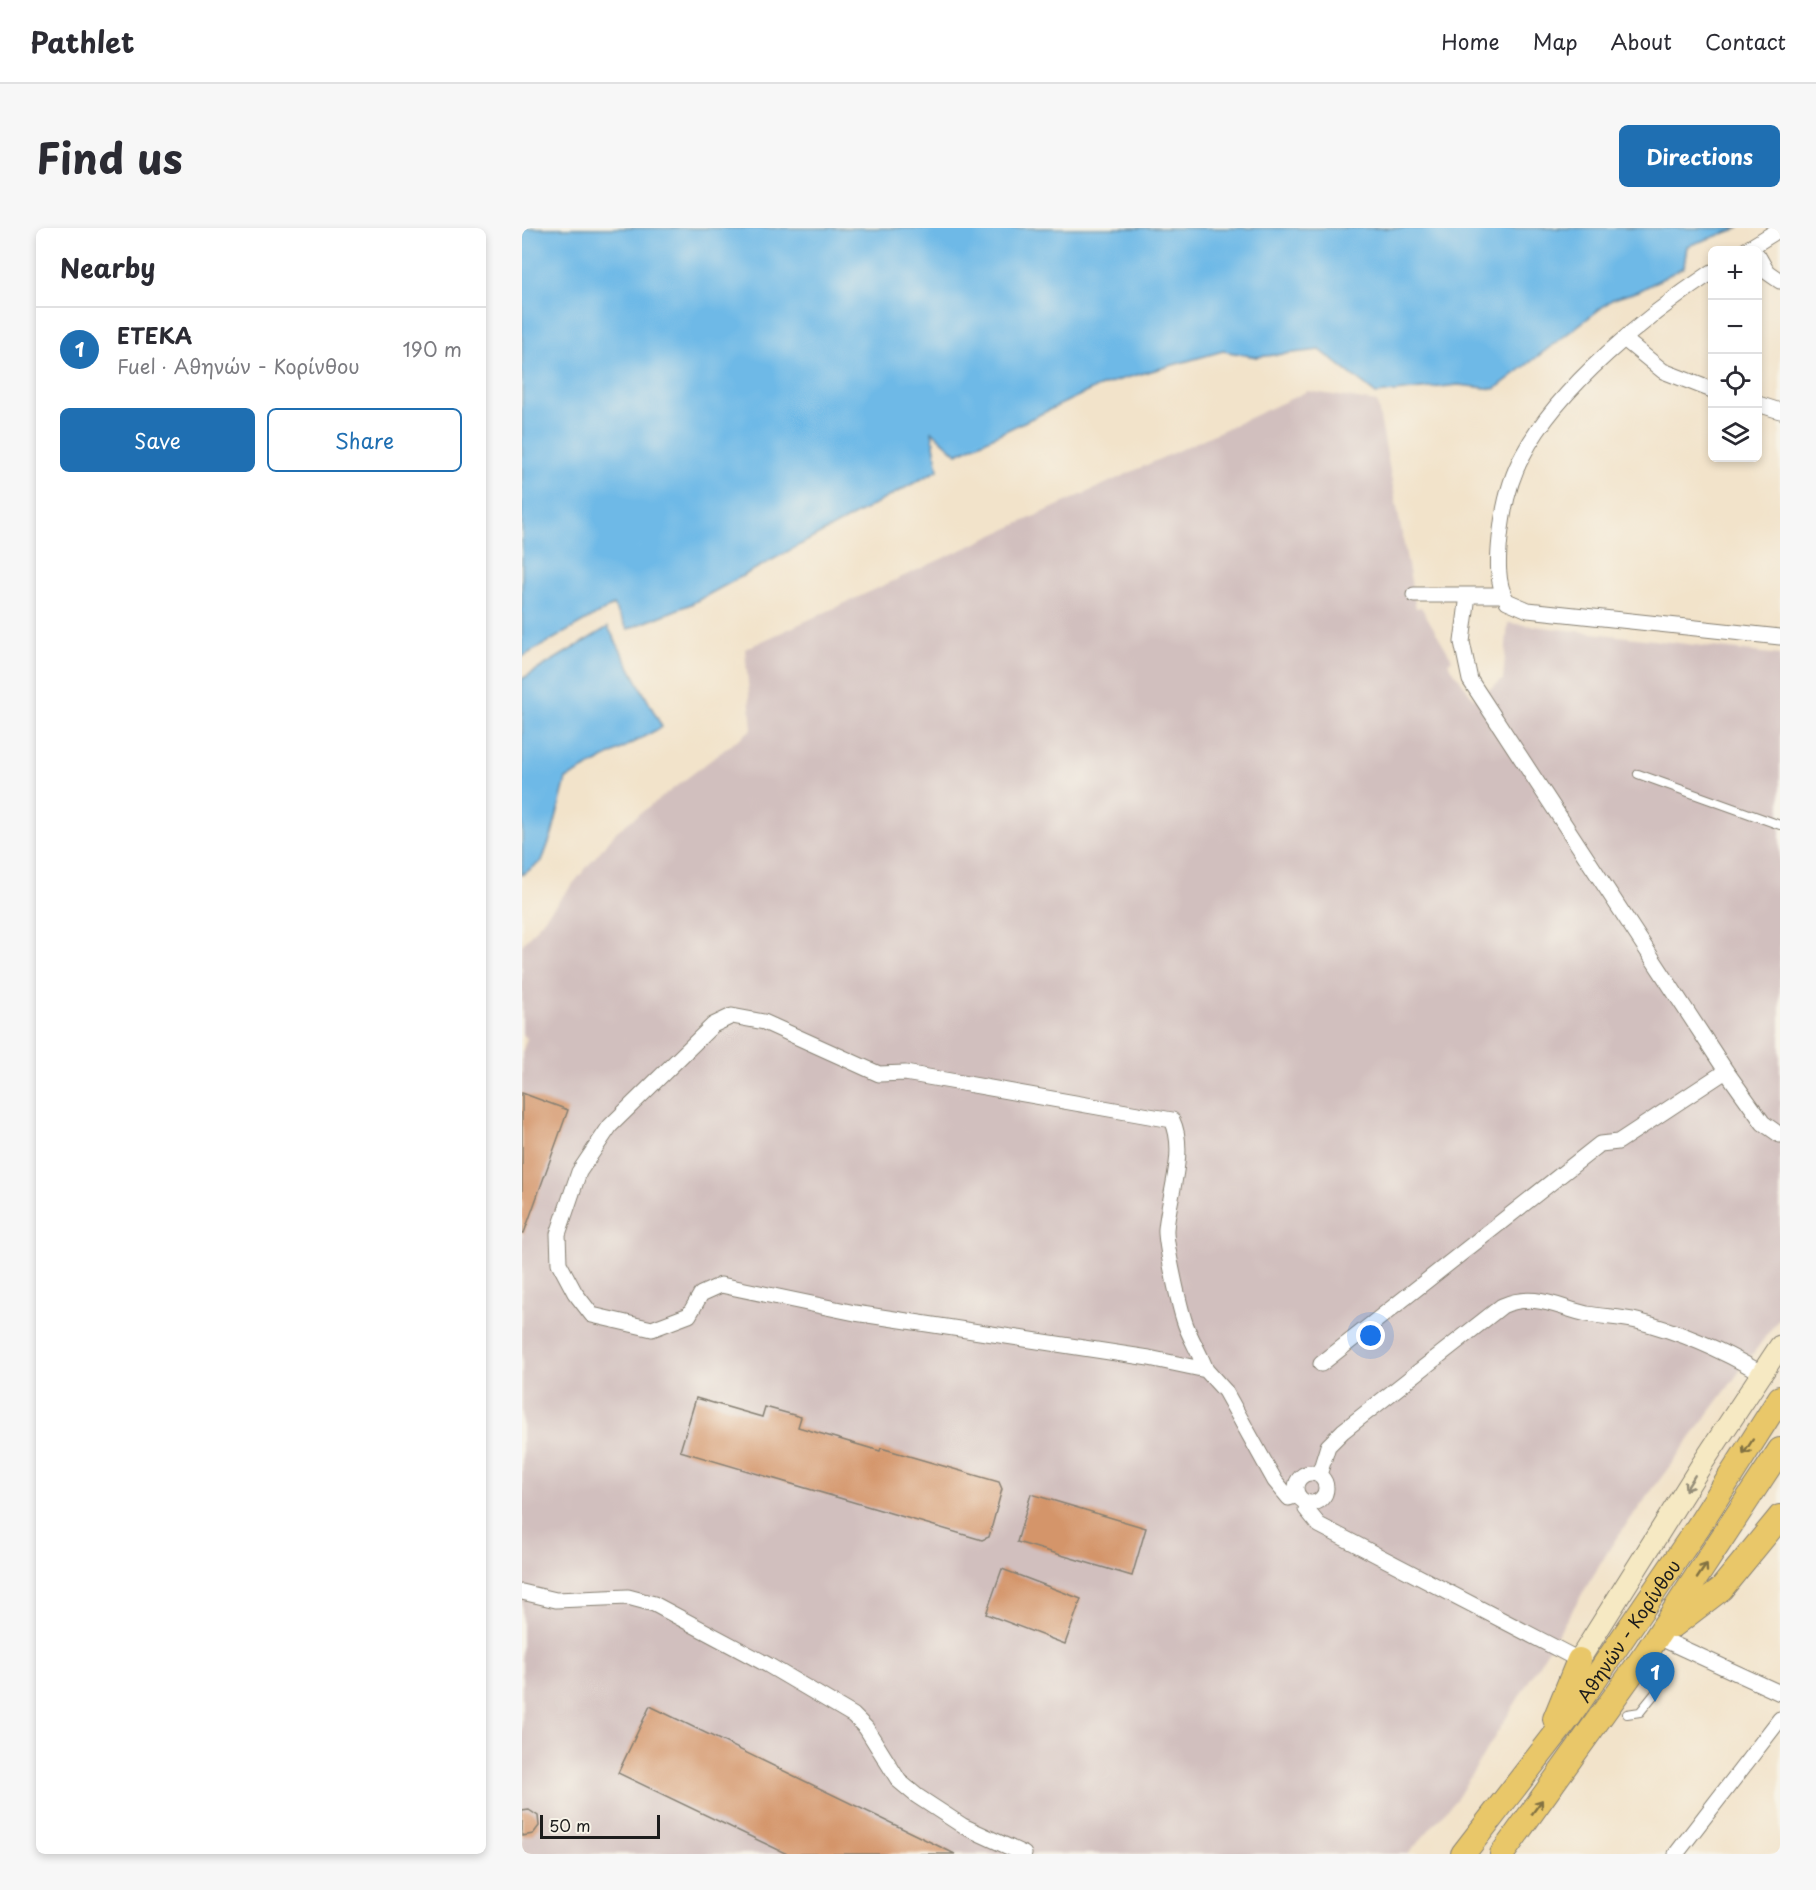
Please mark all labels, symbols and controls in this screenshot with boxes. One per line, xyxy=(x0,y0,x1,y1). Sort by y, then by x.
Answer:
text: Pathlet xyxy=(30,20,134,63)
text: Home xyxy=(1441,25,1500,57)
text: Map xyxy=(1533,25,1578,57)
text: About xyxy=(1611,25,1672,57)
text: Contact xyxy=(1705,25,1786,57)
text: Find us xyxy=(36,125,183,188)
button: Directions xyxy=(1619,125,1780,187)
map controls xyxy=(1708,246,1762,462)
button: + xyxy=(1708,246,1762,300)
text: Nearby xyxy=(60,248,155,287)
button: − xyxy=(1708,300,1762,354)
text: ΕΤΕΚΑ xyxy=(117,318,192,351)
text: 1 xyxy=(75,334,84,364)
text: 190 m xyxy=(403,334,462,364)
text: Fuel · Αθηνών - Κορίνθου xyxy=(117,351,360,381)
button: locate xyxy=(1708,354,1762,408)
button: Save xyxy=(60,408,255,472)
button: Share xyxy=(267,408,462,472)
button: layers xyxy=(1708,408,1762,462)
your location xyxy=(1356,1321,1385,1350)
one-way arrow xyxy=(1742,1438,1754,1455)
one-way arrow xyxy=(1684,1474,1696,1491)
street label: Αθηνών - Κορίνθου xyxy=(1570,1553,1686,1707)
one-way arrow xyxy=(1696,1563,1708,1580)
pin: 1 xyxy=(1636,1652,1674,1702)
one-way arrow xyxy=(1530,1799,1543,1815)
scale bar xyxy=(540,1812,660,1840)
text: 50 m xyxy=(549,1813,590,1837)

